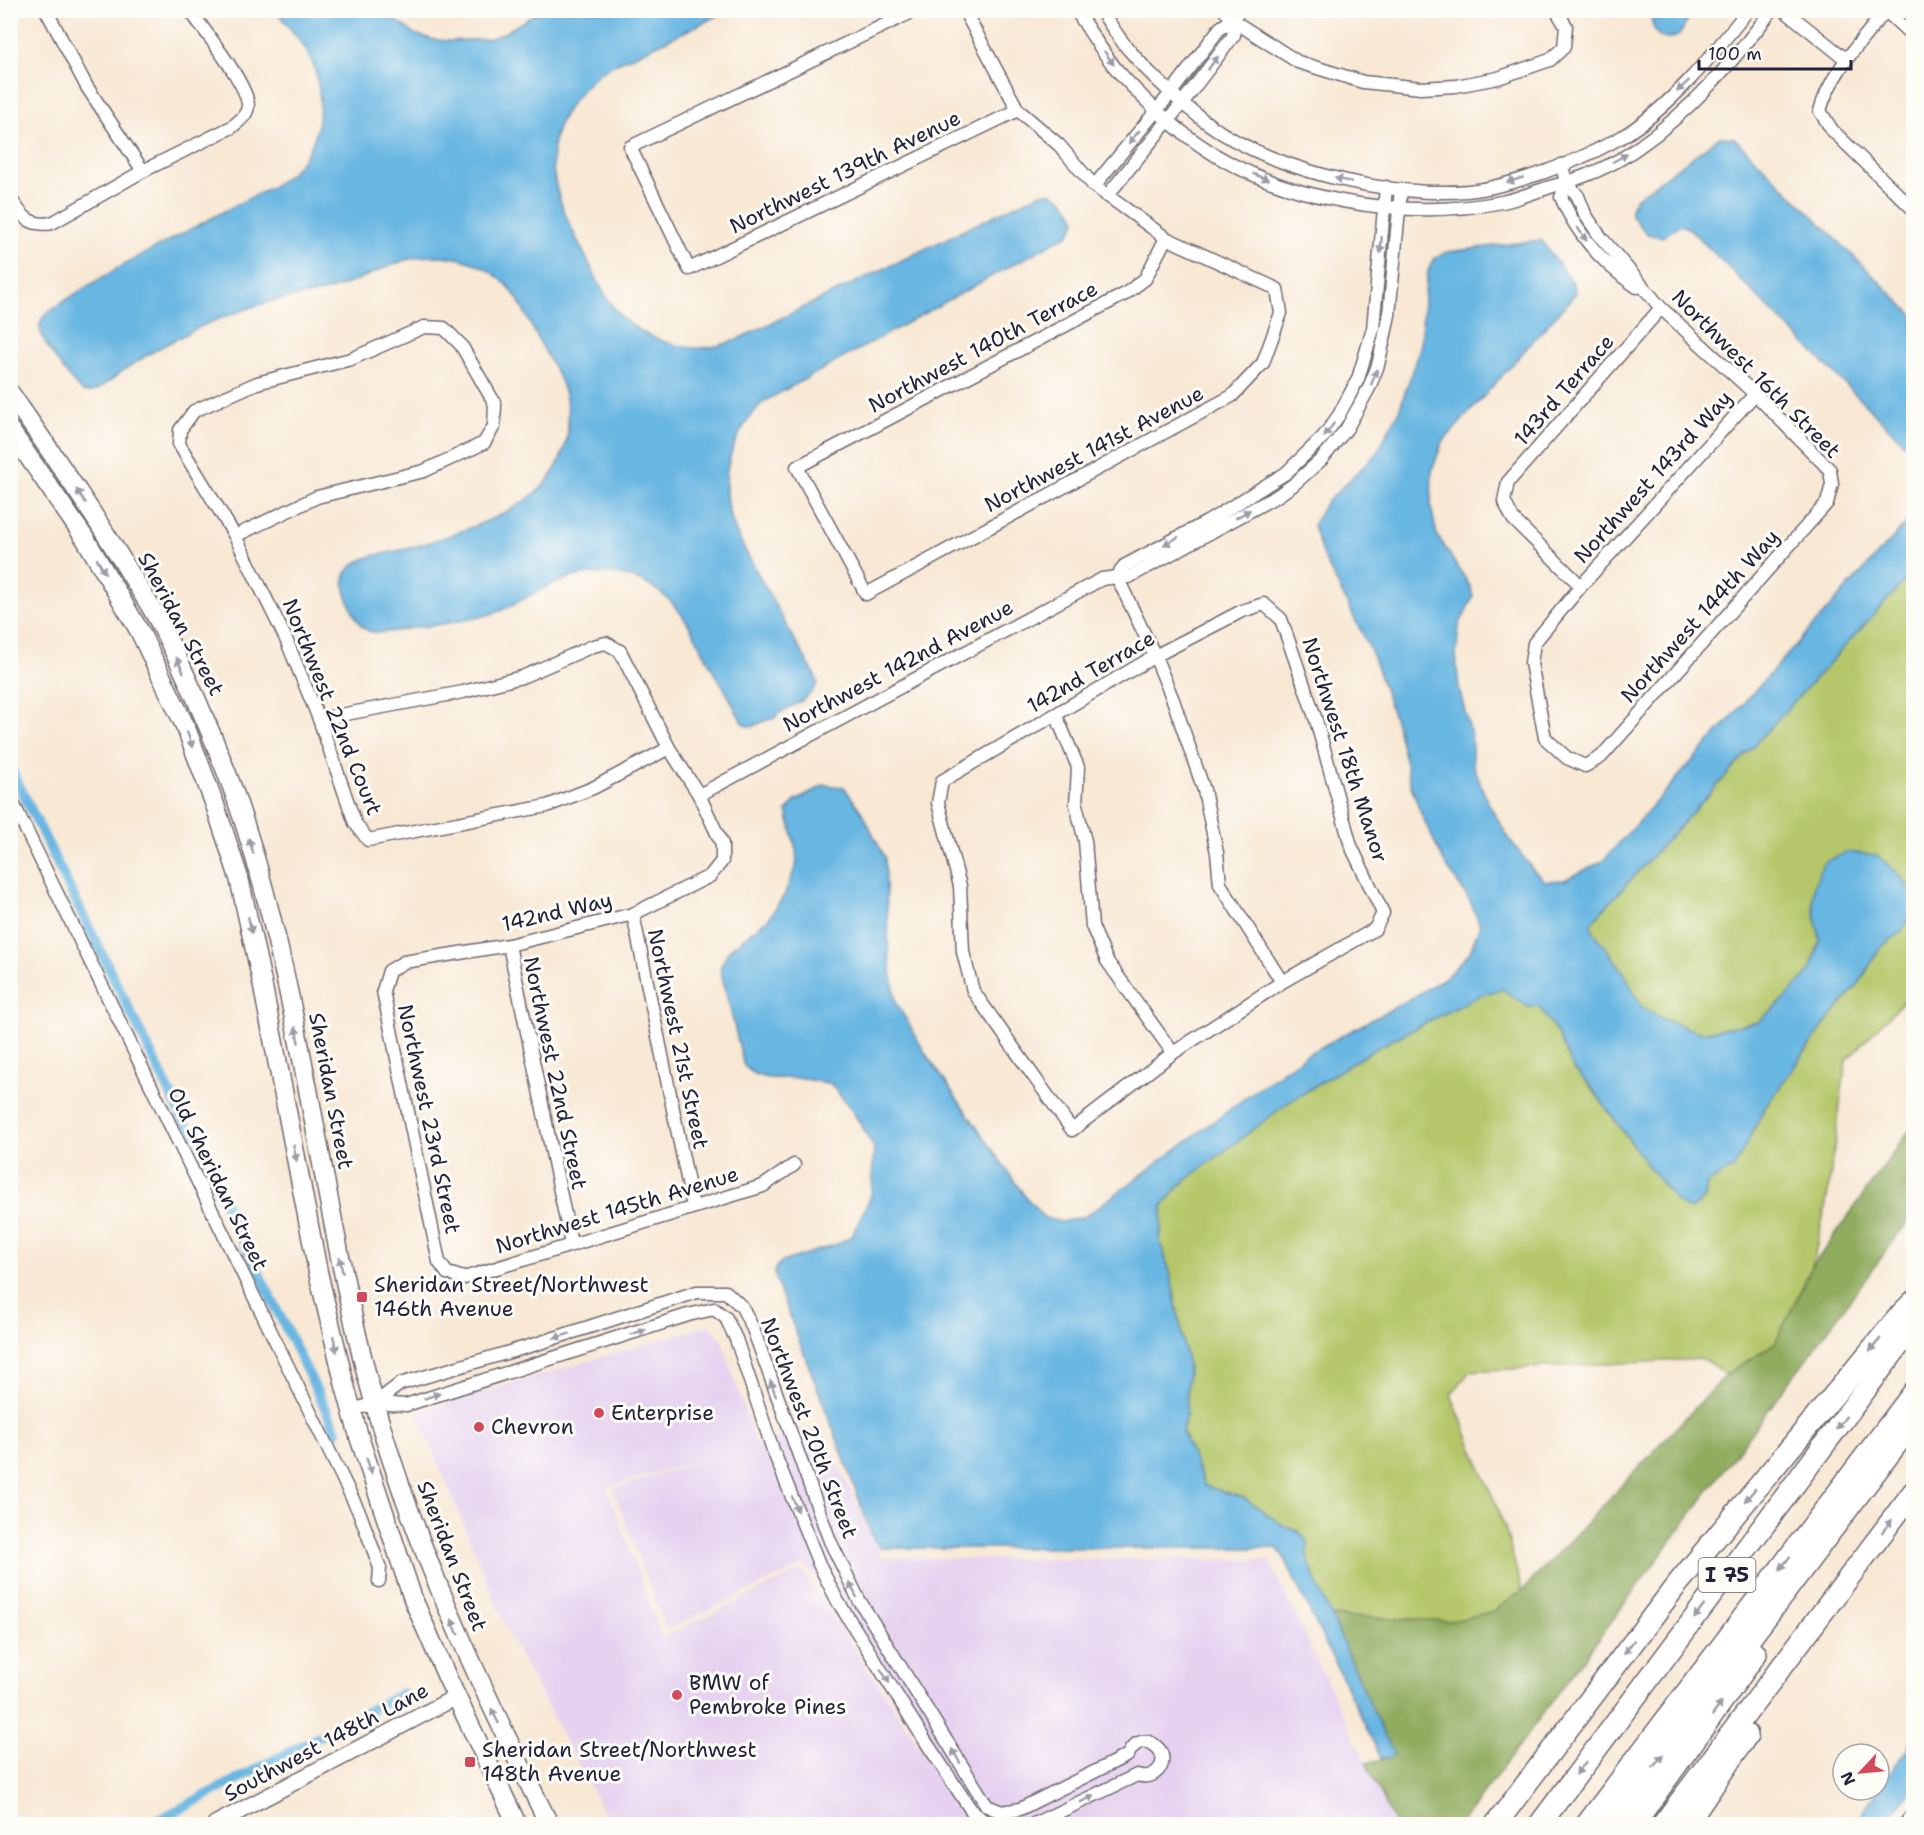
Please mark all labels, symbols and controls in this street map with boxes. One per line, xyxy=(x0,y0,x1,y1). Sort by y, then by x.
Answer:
scale bar xyxy=(1699,33,1850,71)
text: 100 m xyxy=(1708,42,1762,66)
one-way arrow xyxy=(1103,50,1115,66)
one-way arrow xyxy=(1207,55,1219,71)
one-way arrow xyxy=(1676,79,1690,93)
street label: Northwest 139th Avenue xyxy=(725,104,965,240)
one-way arrow xyxy=(1128,130,1140,145)
one-way arrow xyxy=(1612,153,1629,163)
one-way arrow xyxy=(1252,173,1270,182)
one-way arrow xyxy=(1334,174,1352,184)
one-way arrow xyxy=(1506,176,1524,185)
one-way arrow xyxy=(1576,226,1588,242)
one-way arrow xyxy=(1376,236,1386,255)
street label: Northwest 140th Terrace xyxy=(863,275,1103,419)
street label: Northwest 16th Street xyxy=(1665,283,1847,465)
street label: 143rd Terrace xyxy=(1508,328,1620,452)
one-way arrow xyxy=(1369,367,1379,385)
street label: Northwest 141st Avenue xyxy=(979,379,1209,519)
street label: Northwest 143rd Way xyxy=(1568,384,1738,570)
one-way arrow xyxy=(1323,422,1335,437)
one-way arrow xyxy=(75,489,87,505)
one-way arrow xyxy=(1235,509,1252,519)
street label: Northwest 144th Way xyxy=(1614,523,1786,709)
one-way arrow xyxy=(1162,536,1179,546)
street label: Sheridan Street xyxy=(131,547,231,701)
one-way arrow xyxy=(96,558,107,574)
street label: Northwest 142nd Avenue xyxy=(778,593,1018,739)
street label: Northwest 22nd Court xyxy=(276,594,388,820)
street label: 142nd Terrace xyxy=(1022,624,1160,720)
street label: Northwest 18th Manor xyxy=(1295,634,1395,866)
one-way arrow xyxy=(175,656,184,673)
one-way arrow xyxy=(185,731,195,749)
one-way arrow xyxy=(246,837,255,855)
street label: 142nd Way xyxy=(499,886,615,938)
one-way arrow xyxy=(245,916,255,934)
street label: Northwest 21st Street xyxy=(641,926,715,1152)
street label: Northwest 22nd Street xyxy=(517,954,593,1192)
street label: Northwest 23rd Street xyxy=(391,1002,467,1236)
street label: Sheridan Street xyxy=(302,1010,360,1172)
one-way arrow xyxy=(292,1025,301,1044)
street label: Old Sheridan Street xyxy=(161,1083,275,1275)
one-way arrow xyxy=(291,1144,300,1163)
street label: Northwest 145th Avenue xyxy=(492,1160,742,1260)
one-way arrow xyxy=(336,1255,345,1274)
place label: Sheridan Street/Northwest 146th Avenue xyxy=(374,1271,649,1323)
marker: Sheridan Street/Northwest 146th Avenue xyxy=(355,1290,369,1304)
street label: Northwest 20th Street xyxy=(754,1314,864,1542)
one-way arrow xyxy=(629,1327,647,1336)
one-way arrow xyxy=(553,1332,571,1341)
one-way arrow xyxy=(331,1334,340,1353)
one-way arrow xyxy=(1869,1337,1882,1352)
one-way arrow xyxy=(767,1379,777,1397)
one-way arrow xyxy=(423,1391,441,1400)
place label: Enterprise xyxy=(611,1399,714,1427)
marker: Enterprise xyxy=(592,1406,606,1420)
place label: Chevron xyxy=(491,1413,574,1441)
one-way arrow xyxy=(1835,1414,1847,1430)
marker: Chevron xyxy=(472,1420,486,1434)
one-way arrow xyxy=(365,1457,374,1475)
street label: Sheridan Street xyxy=(410,1477,494,1635)
one-way arrow xyxy=(1744,1487,1757,1502)
one-way arrow xyxy=(791,1495,800,1513)
one-way arrow xyxy=(1881,1518,1893,1533)
one-way arrow xyxy=(1779,1554,1791,1570)
road number: I 75 xyxy=(1698,1558,1756,1592)
one-way arrow xyxy=(849,1582,858,1599)
one-way arrow xyxy=(1693,1605,1705,1620)
one-way arrow xyxy=(450,1618,459,1635)
one-way arrow xyxy=(1623,1640,1635,1655)
one-way arrow xyxy=(879,1668,890,1684)
place label: BMW of Pembroke Pines xyxy=(689,1669,847,1721)
street label: Southwest 148th Lane xyxy=(219,1676,433,1808)
marker: BMW of Pembroke Pines xyxy=(670,1688,684,1702)
one-way arrow xyxy=(1711,1701,1723,1717)
one-way arrow xyxy=(490,1707,500,1724)
place label: Sheridan Street/Northwest 148th Avenue xyxy=(482,1736,757,1788)
north arrow xyxy=(1831,1742,1891,1802)
one-way arrow xyxy=(950,1748,961,1764)
one-way arrow xyxy=(1652,1753,1664,1769)
marker: Sheridan Street/Northwest 148th Avenue xyxy=(463,1755,477,1769)
one-way arrow xyxy=(1575,1759,1587,1775)
text: N xyxy=(1836,1768,1860,1789)
one-way arrow xyxy=(1078,1795,1095,1804)

